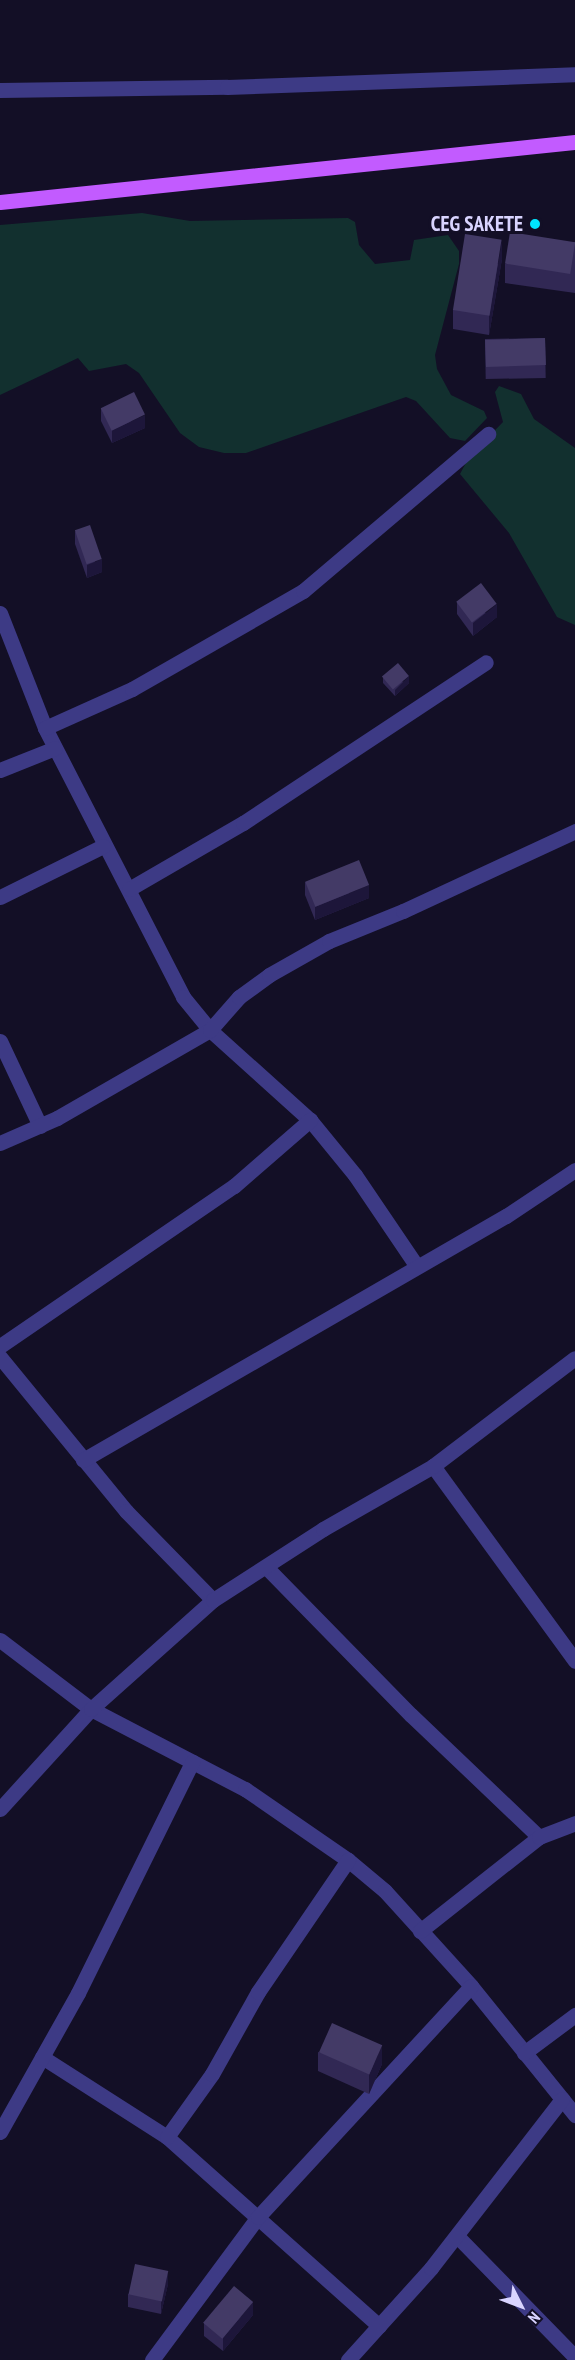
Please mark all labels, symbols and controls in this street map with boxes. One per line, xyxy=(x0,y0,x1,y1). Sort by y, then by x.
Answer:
place label: CEG SAKETE xyxy=(431,211,523,237)
marker: CEG SAKETE xyxy=(528,217,542,231)
north arrow xyxy=(491,2276,551,2336)
text: N xyxy=(524,2308,545,2328)

